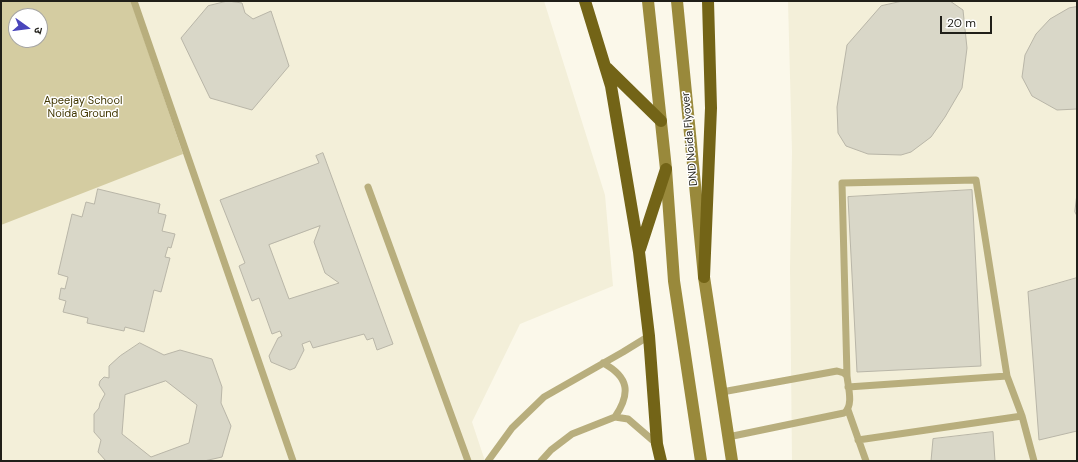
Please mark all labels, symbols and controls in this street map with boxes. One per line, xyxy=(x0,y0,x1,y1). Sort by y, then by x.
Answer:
north arrow xyxy=(8,8,48,48)
scale bar xyxy=(942,8,994,34)
text: 20 m xyxy=(947,15,976,31)
text: उ xyxy=(31,26,46,35)
street label: DND Noida Flyover xyxy=(679,91,701,187)
park label: Apeejay School Noida Ground xyxy=(44,94,122,120)

